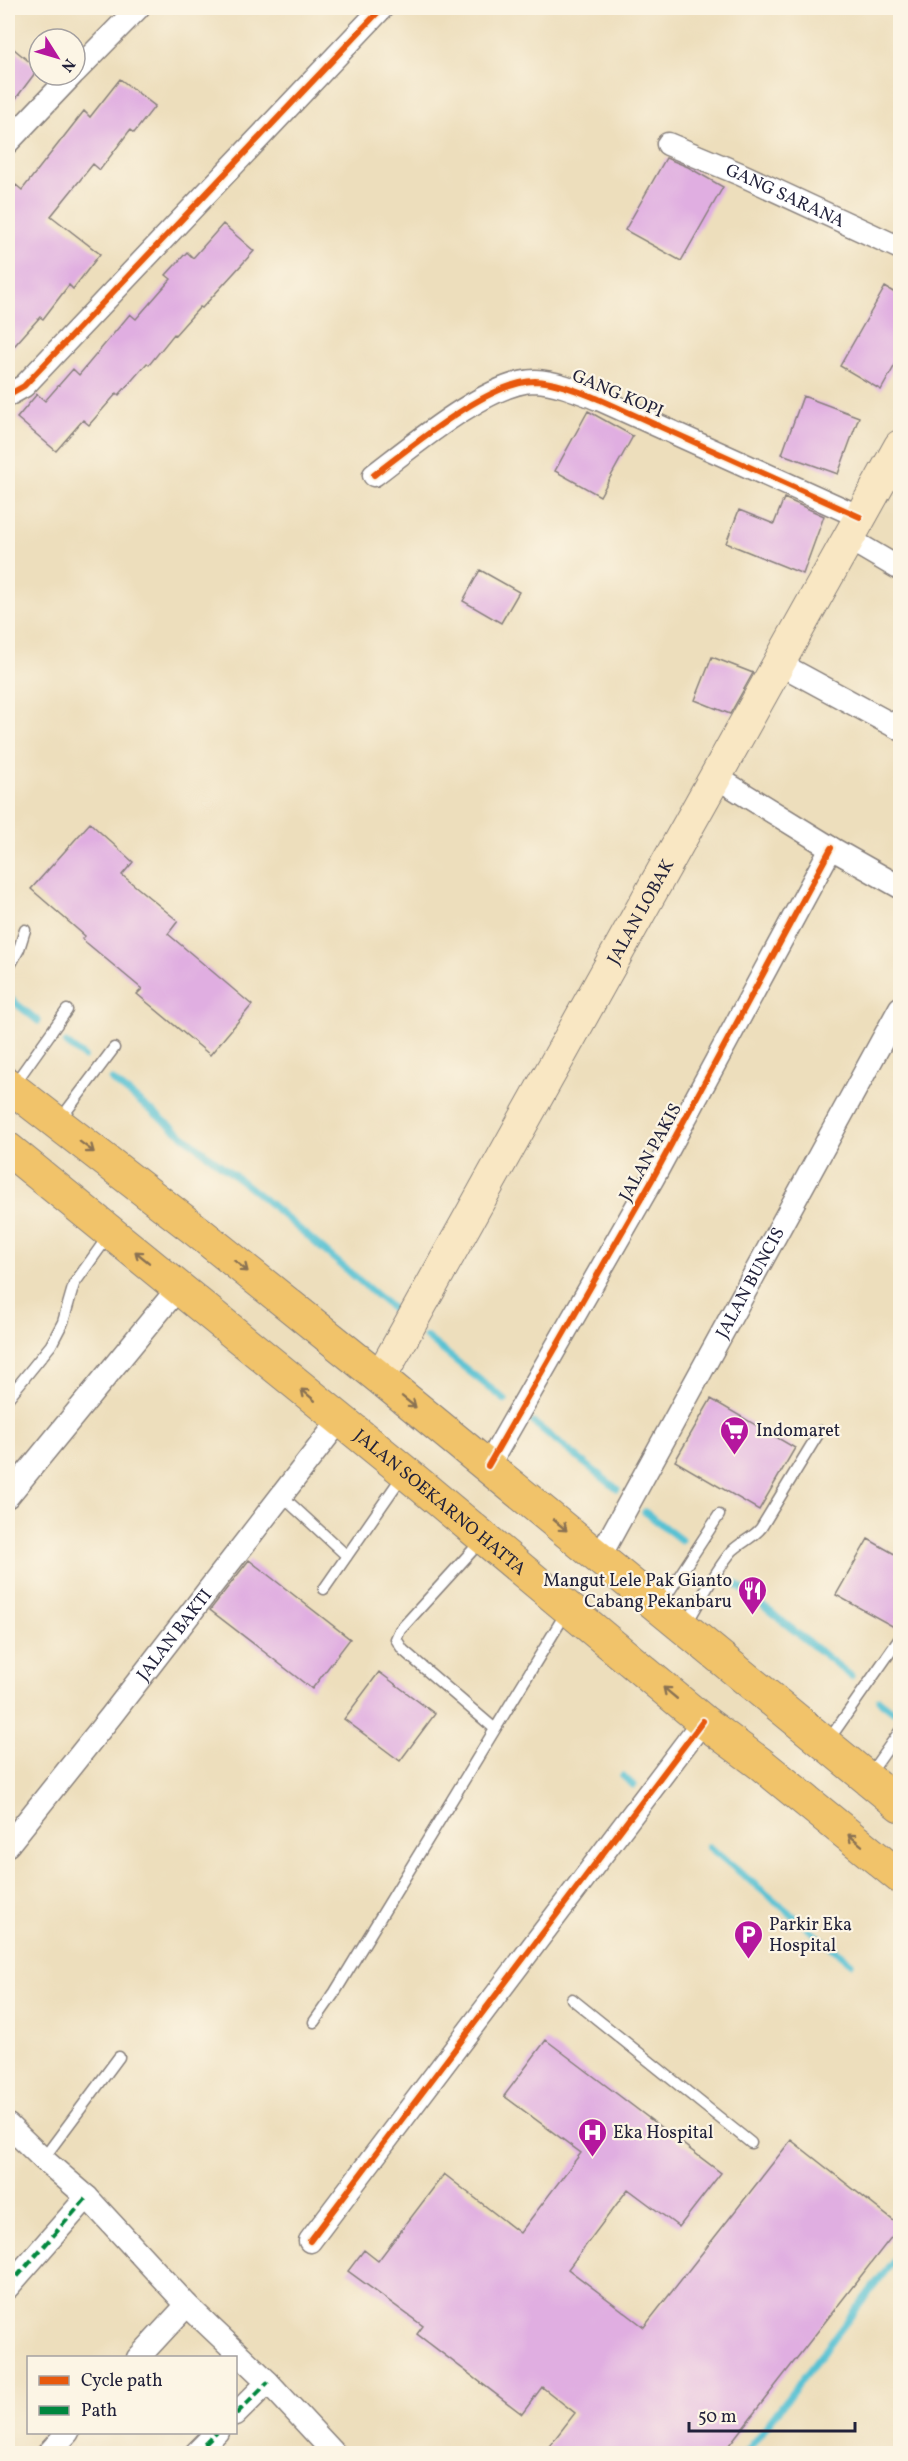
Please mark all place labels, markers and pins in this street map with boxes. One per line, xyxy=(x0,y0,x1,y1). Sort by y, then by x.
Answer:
supermarket icon: Indomaret xyxy=(719,1414,751,1456)
place label: Indomaret xyxy=(756,1419,840,1444)
place label: Mangut Lele Pak Gianto Cabang Pekanbaru xyxy=(543,1569,732,1615)
restaurant icon: Mangut Lele Pak Gianto Cabang Pekanbaru xyxy=(737,1574,769,1616)
place label: Parkir Eka Hospital xyxy=(769,1913,852,1959)
parking icon: Parkir Eka Hospital xyxy=(732,1918,764,1960)
hospital icon: Eka Hospital xyxy=(576,2116,608,2158)
place label: Eka Hospital xyxy=(613,2121,713,2146)

